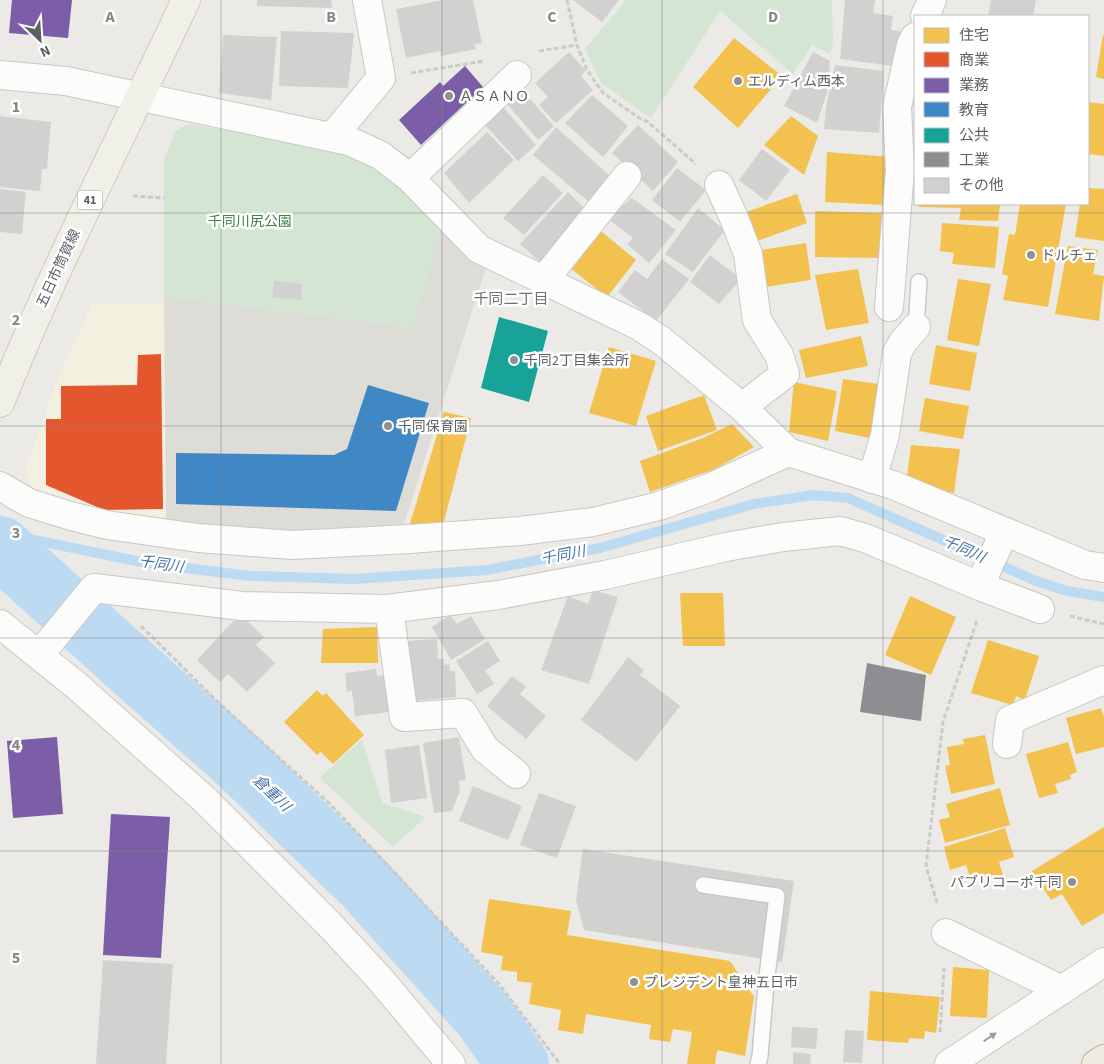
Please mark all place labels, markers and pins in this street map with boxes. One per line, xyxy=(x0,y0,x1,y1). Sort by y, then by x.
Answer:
place label: エルディム西本 xyxy=(748,72,845,92)
marker: エルディム西本 xyxy=(732,75,744,87)
place label: ＡＳＡＮＯ xyxy=(459,87,529,107)
marker: ＡＳＡＮＯ xyxy=(443,90,455,102)
place label: ドルチェ xyxy=(1041,246,1097,266)
marker: ドルチェ xyxy=(1025,249,1037,261)
place label: 千同2丁目集会所 xyxy=(524,351,629,371)
marker: 千同2丁目集会所 xyxy=(508,354,520,366)
place label: 千同保育園 xyxy=(398,417,468,437)
marker: 千同保育園 xyxy=(382,420,394,432)
place label: パブリコーポ千同 xyxy=(950,873,1062,893)
marker: パブリコーポ千同 xyxy=(1066,876,1078,888)
place label: プレジデント皇神五日市 xyxy=(644,973,798,993)
marker: プレジデント皇神五日市 xyxy=(628,976,640,988)

